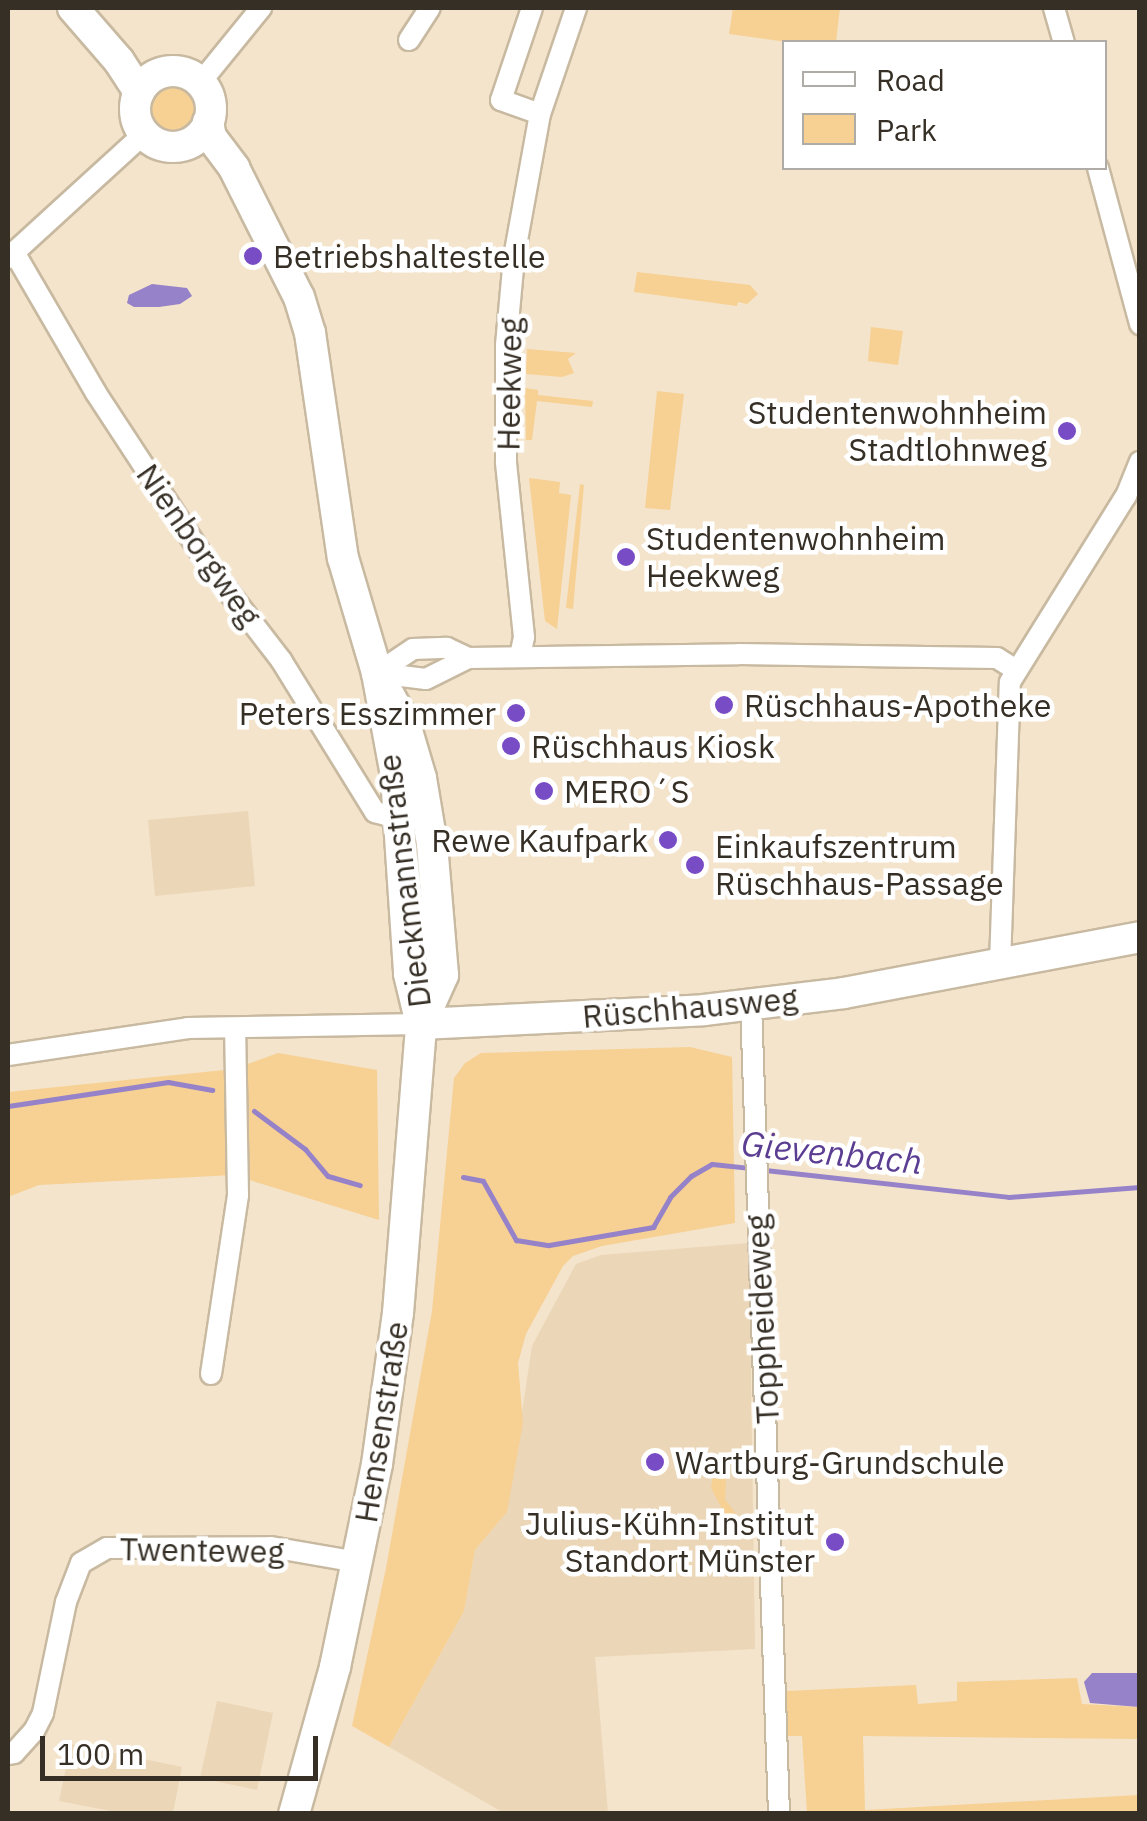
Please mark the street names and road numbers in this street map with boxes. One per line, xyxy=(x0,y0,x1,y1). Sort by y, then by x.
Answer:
street label: Heekweg xyxy=(489,317,529,451)
street label: Nienborgweg xyxy=(129,456,269,634)
street label: Dieckmannstraße xyxy=(369,752,439,1010)
street label: Rüschhausweg xyxy=(581,978,799,1036)
street label: Toppheideweg xyxy=(737,1213,787,1425)
street label: Hensenstraße xyxy=(346,1319,416,1525)
street label: Twenteweg xyxy=(119,1529,285,1571)

